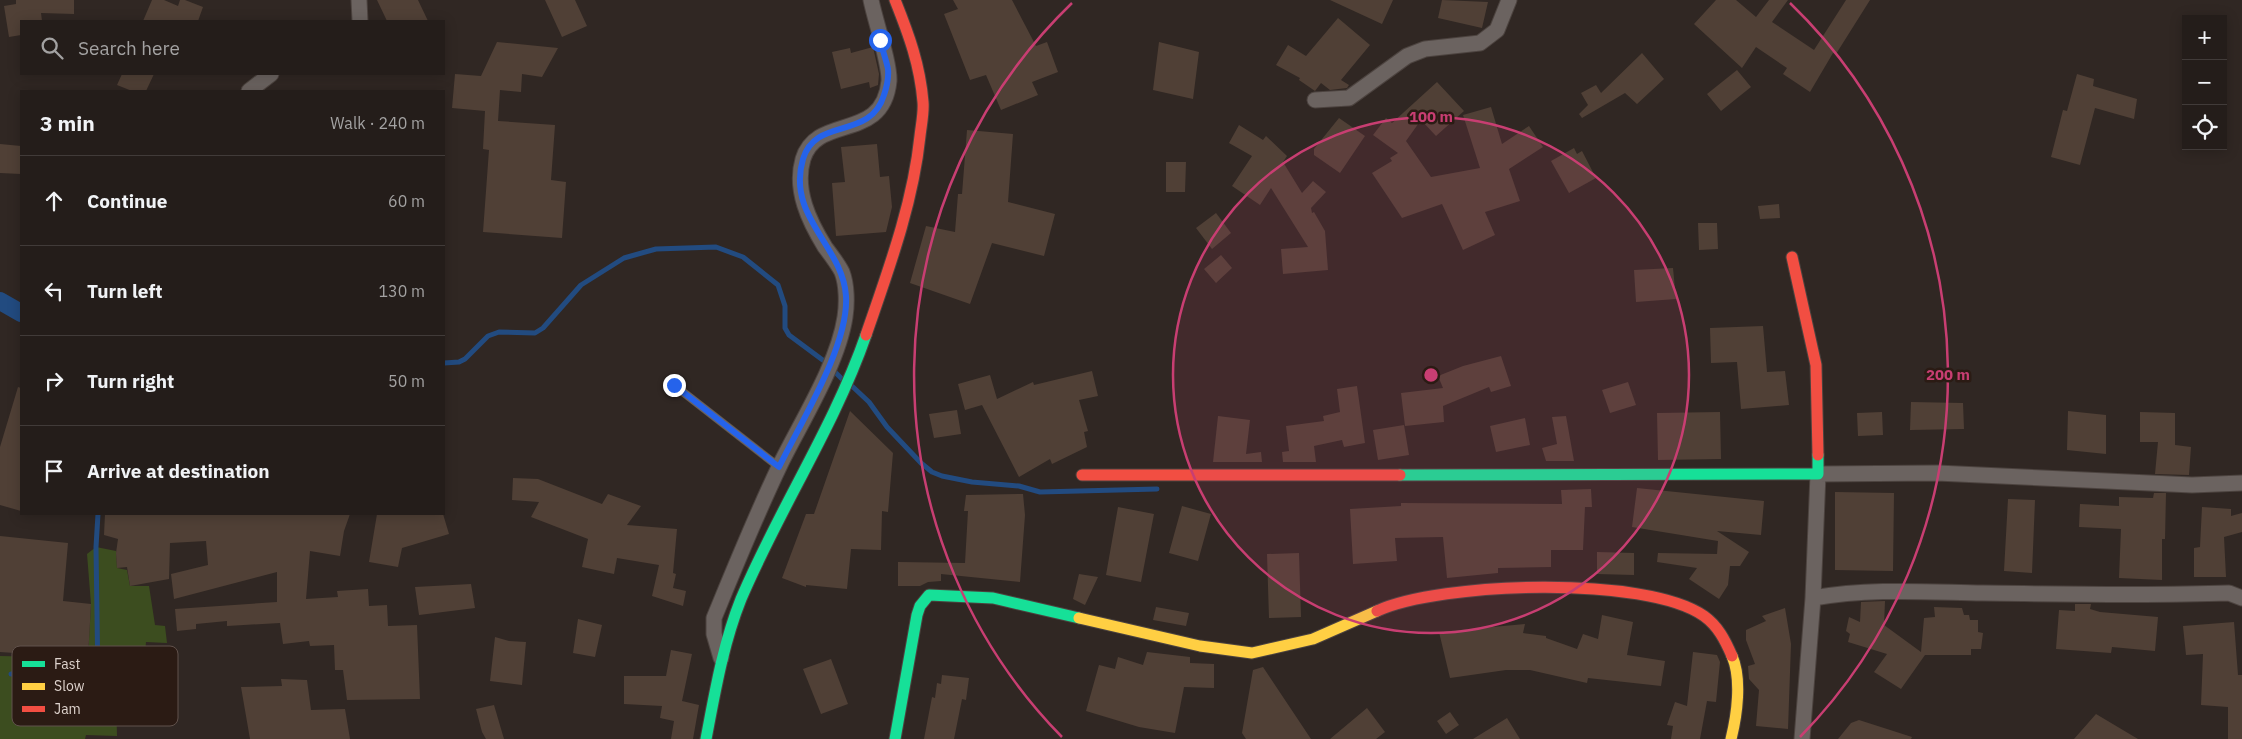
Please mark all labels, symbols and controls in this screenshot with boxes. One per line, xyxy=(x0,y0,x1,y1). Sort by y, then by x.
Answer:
map controls xyxy=(2182,15,2227,150)
button: + xyxy=(2182,15,2227,60)
search box xyxy=(20,20,445,75)
route start xyxy=(869,29,892,52)
icon: search xyxy=(38,34,66,62)
text: Search here xyxy=(78,36,180,60)
button: − xyxy=(2182,60,2227,105)
button: locate xyxy=(2182,105,2227,150)
text: 100 m xyxy=(1409,107,1453,126)
text: 3 min xyxy=(40,109,95,137)
text: Walk · 240 m xyxy=(330,113,425,133)
icon: ahead xyxy=(40,187,68,215)
text: Continue xyxy=(87,189,167,213)
text: 60 m xyxy=(388,191,425,211)
icon: left xyxy=(40,277,68,305)
text: Turn left xyxy=(87,279,163,303)
text: 130 m xyxy=(378,281,425,301)
text: 200 m xyxy=(1926,365,1970,384)
centre of rings xyxy=(1422,366,1440,384)
icon: right xyxy=(40,367,68,395)
text: Turn right xyxy=(87,369,174,393)
text: 50 m xyxy=(388,371,425,391)
route end xyxy=(663,374,686,397)
icon: arrive xyxy=(40,457,68,485)
text: Arrive at destination xyxy=(87,459,270,483)
legend xyxy=(12,646,178,726)
text: Fast xyxy=(54,655,80,673)
text: Slow xyxy=(54,677,85,695)
text: Jam xyxy=(54,700,81,718)

